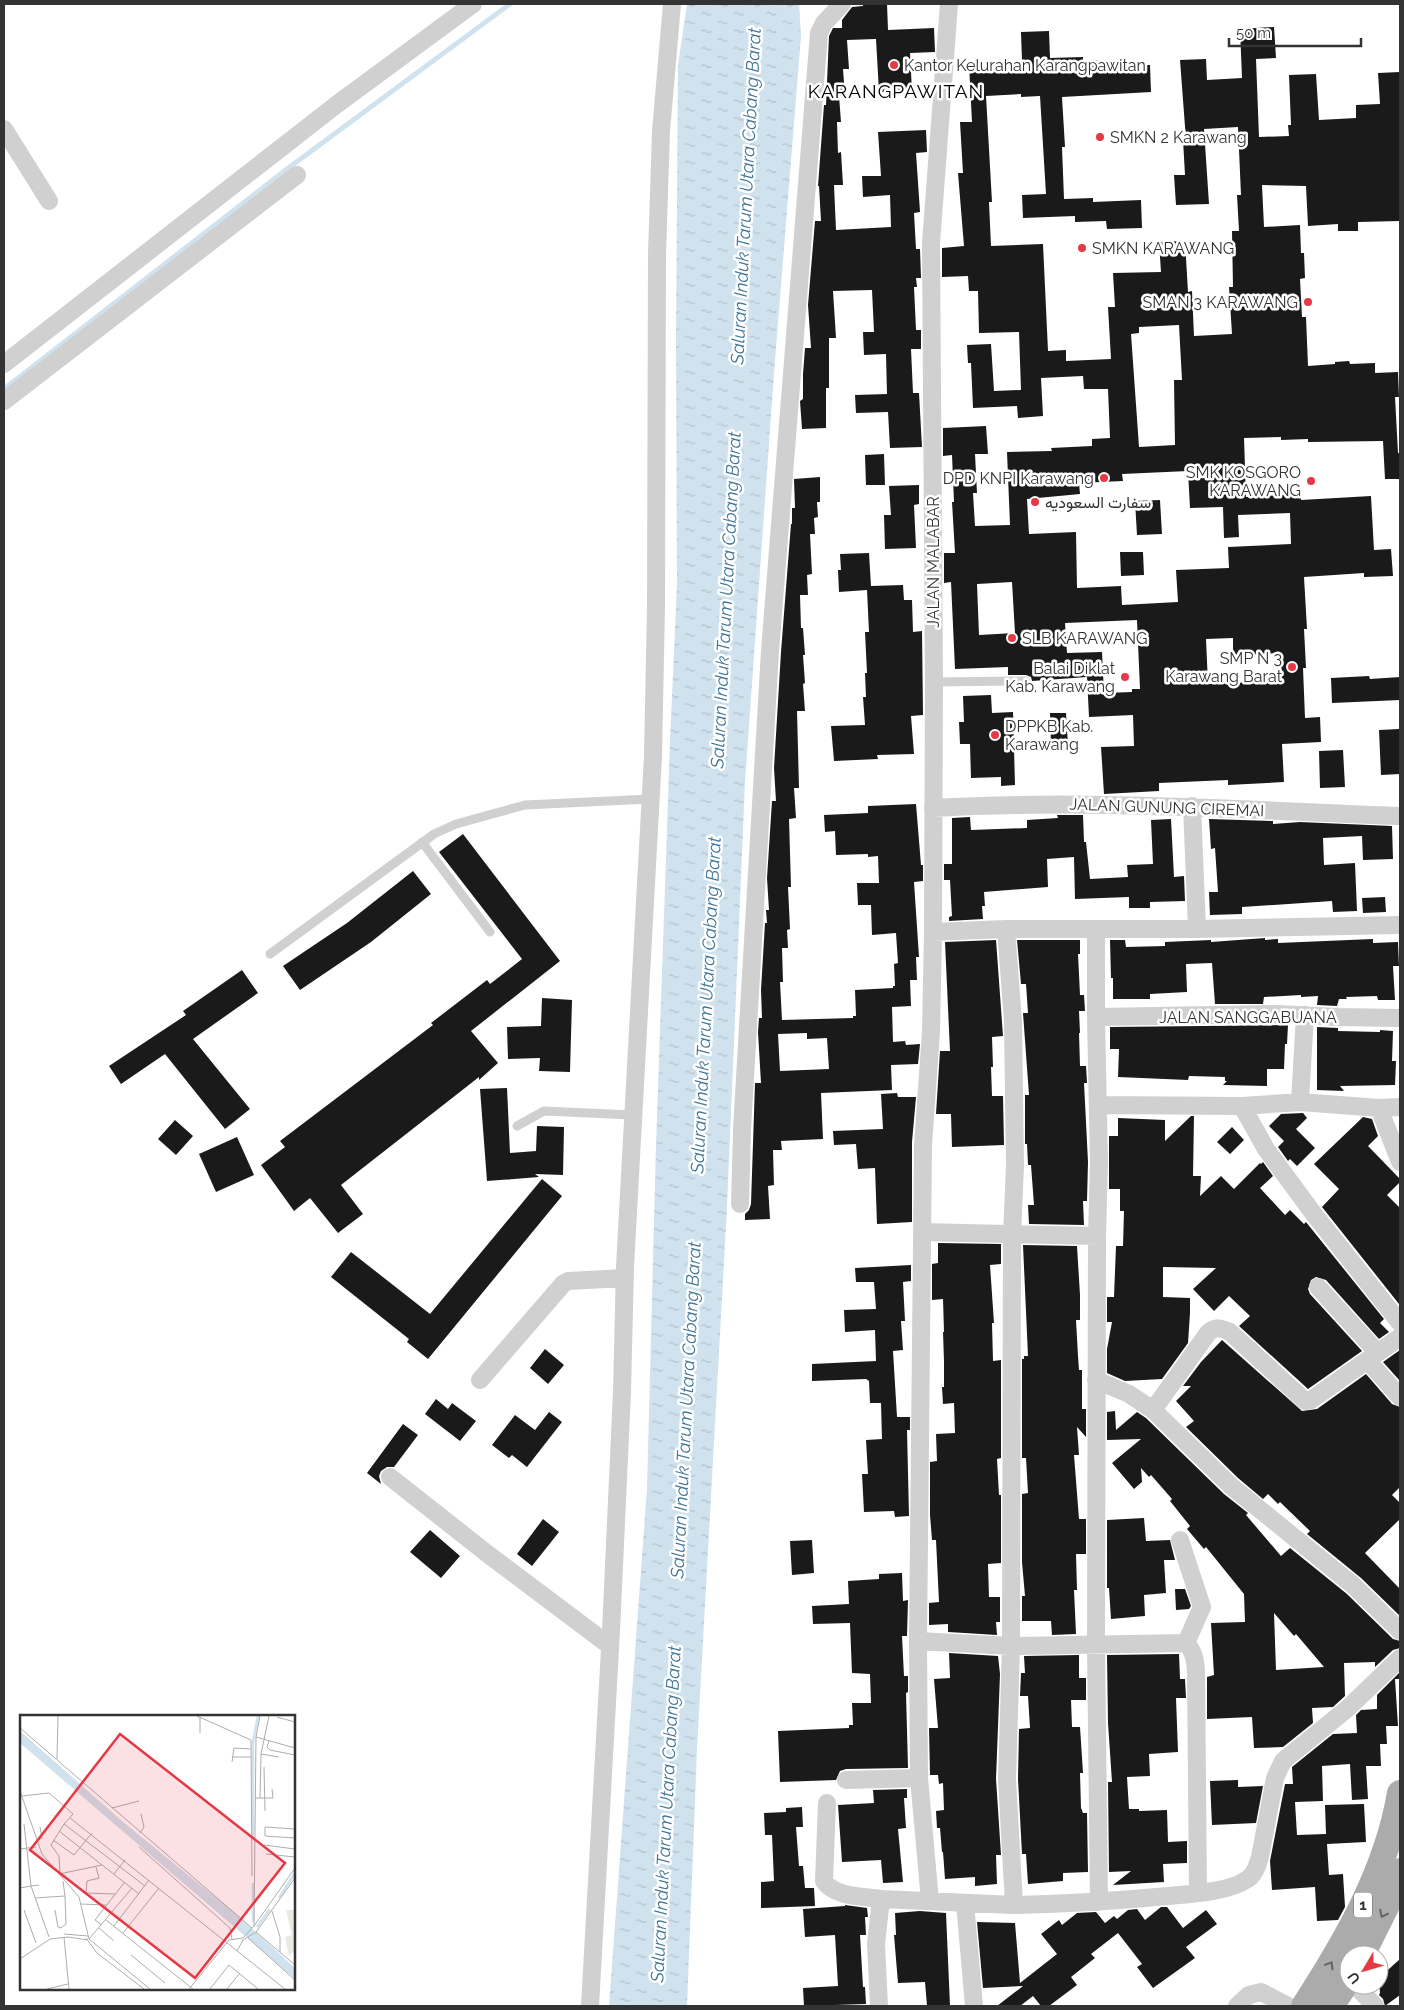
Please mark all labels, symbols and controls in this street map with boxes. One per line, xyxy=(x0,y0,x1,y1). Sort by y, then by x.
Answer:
scale bar xyxy=(1229,15,1362,47)
text: 50 m xyxy=(1236,24,1271,42)
water label: Saluran Induk Tarum Utara Cabang Barat xyxy=(726,27,765,366)
place label: Kantor Kelurahan Karangpawitan xyxy=(904,56,1146,75)
marker: Kantor Kelurahan Karangpawitan xyxy=(888,59,900,71)
district label: KARANGPAWITAN xyxy=(808,80,984,102)
place label: SMKN 2 Karawang xyxy=(1110,128,1247,147)
marker: SMKN 2 Karawang xyxy=(1094,131,1106,143)
place label: SMKN KARAWANG xyxy=(1092,239,1234,258)
marker: SMKN KARAWANG xyxy=(1076,242,1088,254)
place label: SMAN 3 KARAWANG xyxy=(1143,293,1298,312)
marker: SMAN 3 KARAWANG xyxy=(1302,296,1314,308)
water label: Saluran Induk Tarum Utara Cabang Barat xyxy=(706,431,745,770)
place label: SMK KOSGORO KARAWANG xyxy=(1186,463,1301,500)
place label: DPD KNPI Karawang xyxy=(943,469,1094,488)
marker: DPD KNPI Karawang xyxy=(1098,472,1110,484)
marker: SMK KOSGORO KARAWANG xyxy=(1305,475,1317,487)
place label: سفارت السعوديه xyxy=(1045,493,1151,513)
street label: JALAN MALABAR xyxy=(924,496,943,628)
marker: سفارت السعوديه xyxy=(1029,496,1041,508)
place label: SLB KARAWANG xyxy=(1022,629,1148,648)
marker: SLB KARAWANG xyxy=(1006,632,1018,644)
place label: SMP N 3 Karawang Barat xyxy=(1165,649,1283,686)
place label: Balai Diklat Kab. Karawang xyxy=(1005,659,1116,696)
marker: SMP N 3 Karawang Barat xyxy=(1286,661,1298,673)
marker: Balai Diklat Kab. Karawang xyxy=(1119,671,1131,683)
place label: DPPKB Kab. Karawang xyxy=(1005,717,1093,754)
marker: DPPKB Kab. Karawang xyxy=(989,729,1001,741)
street label: JALAN GUNUNG CIREMAI xyxy=(1069,795,1265,820)
water label: Saluran Induk Tarum Utara Cabang Barat xyxy=(686,836,725,1175)
street label: JALAN SANGGABUANA xyxy=(1159,1008,1337,1027)
water label: Saluran Induk Tarum Utara Cabang Barat xyxy=(666,1241,705,1580)
water label: Saluran Induk Tarum Utara Cabang Barat xyxy=(646,1645,685,1984)
inset map xyxy=(20,1715,295,1990)
road number: 1 xyxy=(1354,1892,1372,1918)
one-way arrow xyxy=(1379,1908,1389,1917)
north arrow xyxy=(1339,1945,1389,1995)
one-way arrow xyxy=(1323,1962,1333,1971)
text: U xyxy=(1344,1969,1363,1987)

